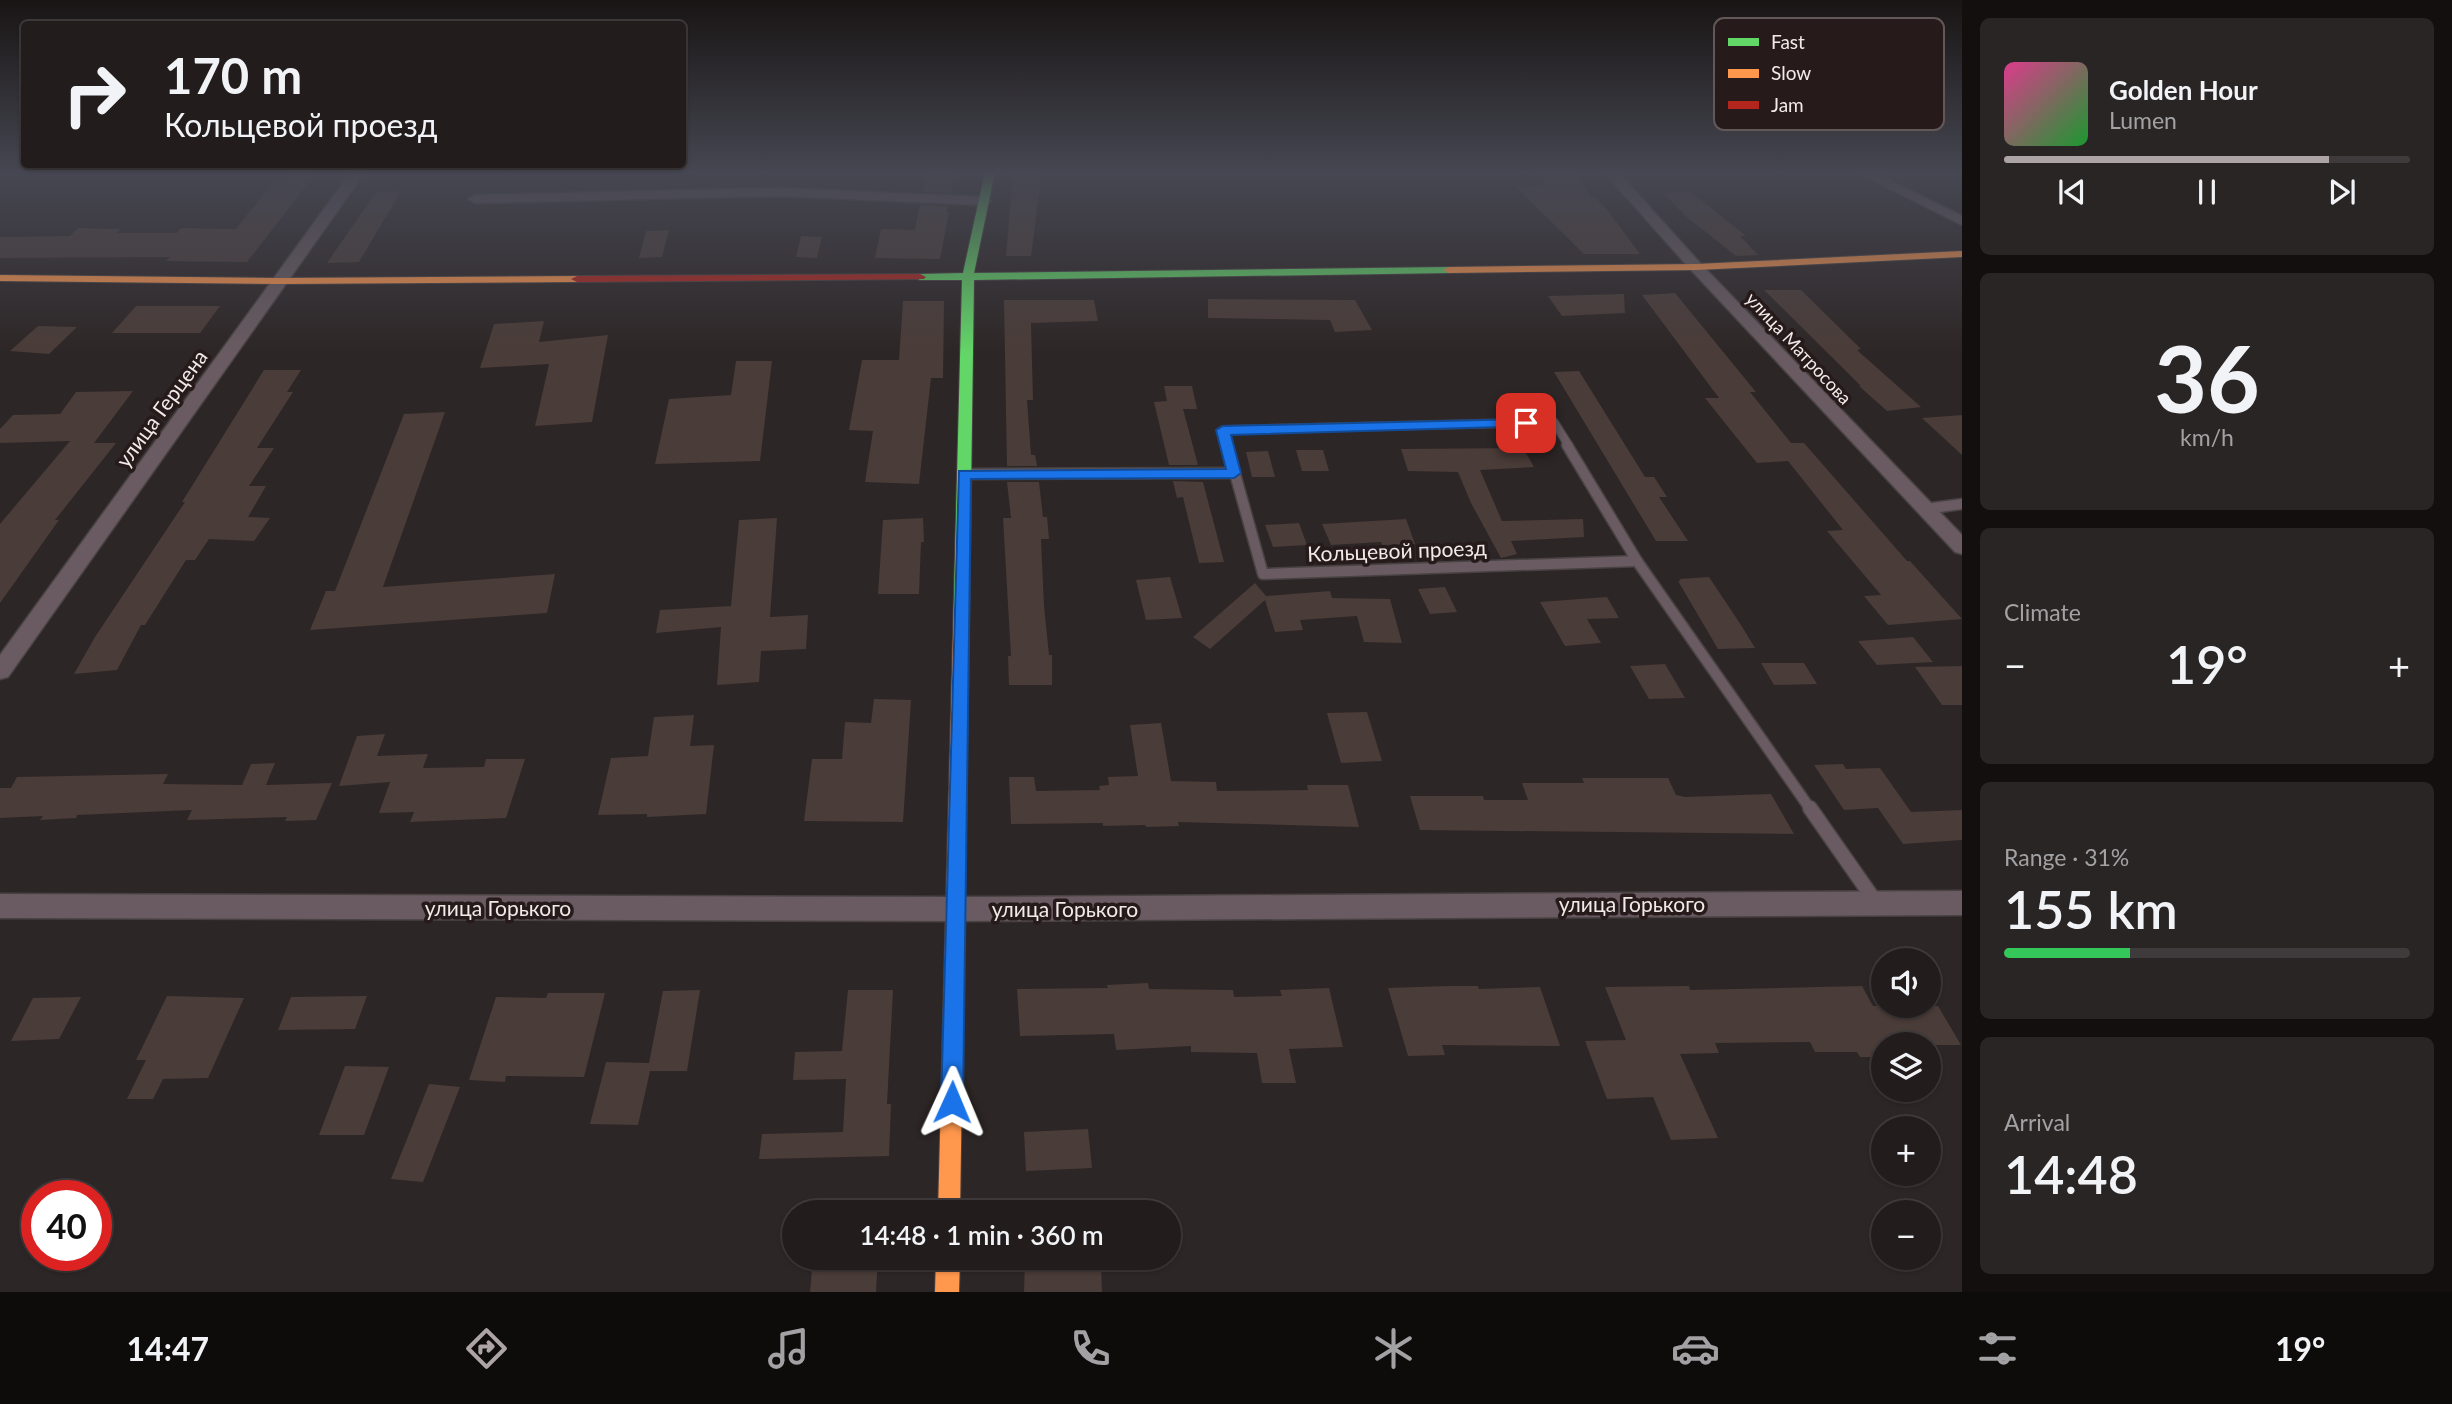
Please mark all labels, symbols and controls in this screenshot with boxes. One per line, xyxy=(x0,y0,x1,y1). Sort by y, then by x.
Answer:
legend xyxy=(1714,18,1944,130)
text: Fast xyxy=(1771,30,1805,53)
text: 170 m xyxy=(164,46,302,104)
icon: right xyxy=(49,49,140,140)
text: Slow xyxy=(1771,61,1811,84)
text: Golden Hour xyxy=(2109,74,2258,106)
text: Jam xyxy=(1771,93,1804,116)
text: Кольцевой проезд xyxy=(164,105,438,144)
text: Lumen xyxy=(2109,106,2177,134)
icon: previous xyxy=(2053,173,2091,211)
icon: pause xyxy=(2188,173,2226,211)
icon: next xyxy=(2323,173,2361,211)
street label: улица Матросова xyxy=(1742,288,1856,408)
text: 36 xyxy=(2154,323,2260,432)
street label: улица Герцена xyxy=(110,344,212,472)
pin xyxy=(1496,393,1556,453)
icon: arrive xyxy=(1507,404,1545,442)
text: km/h xyxy=(2180,423,2234,451)
street label: Кольцевой проезд xyxy=(1307,534,1487,566)
text: Climate xyxy=(2004,598,2081,626)
text: 19° xyxy=(2166,633,2248,695)
text: − xyxy=(2004,642,2026,688)
text: + xyxy=(2388,642,2410,688)
text: Range · 31% xyxy=(2004,843,2129,871)
text: 155 km xyxy=(2004,878,2178,940)
street label: улица Горького xyxy=(1559,891,1705,916)
street label: улица Горького xyxy=(425,895,571,920)
street label: улица Горького xyxy=(992,896,1138,921)
map controls xyxy=(1871,948,1941,1270)
button: sound xyxy=(1871,948,1941,1018)
button: layers xyxy=(1871,1032,1941,1102)
position arrow xyxy=(915,1065,989,1139)
text: Arrival xyxy=(2004,1108,2070,1136)
button: + xyxy=(1871,1116,1941,1186)
text: 14:48 xyxy=(2004,1143,2138,1205)
speed limit sign: 40 xyxy=(21,1180,112,1271)
button: − xyxy=(1871,1200,1941,1270)
text: 14:48 · 1 min · 360 m xyxy=(859,1219,1104,1251)
icon: directions xyxy=(462,1324,511,1373)
icon: music xyxy=(764,1324,813,1373)
icon: phone xyxy=(1066,1324,1115,1373)
icon: climate xyxy=(1369,1324,1418,1373)
icon: car xyxy=(1671,1324,1720,1373)
icon: filters xyxy=(1973,1324,2022,1373)
text: 14:47 xyxy=(127,1329,209,1368)
text: 19° xyxy=(2275,1329,2325,1368)

